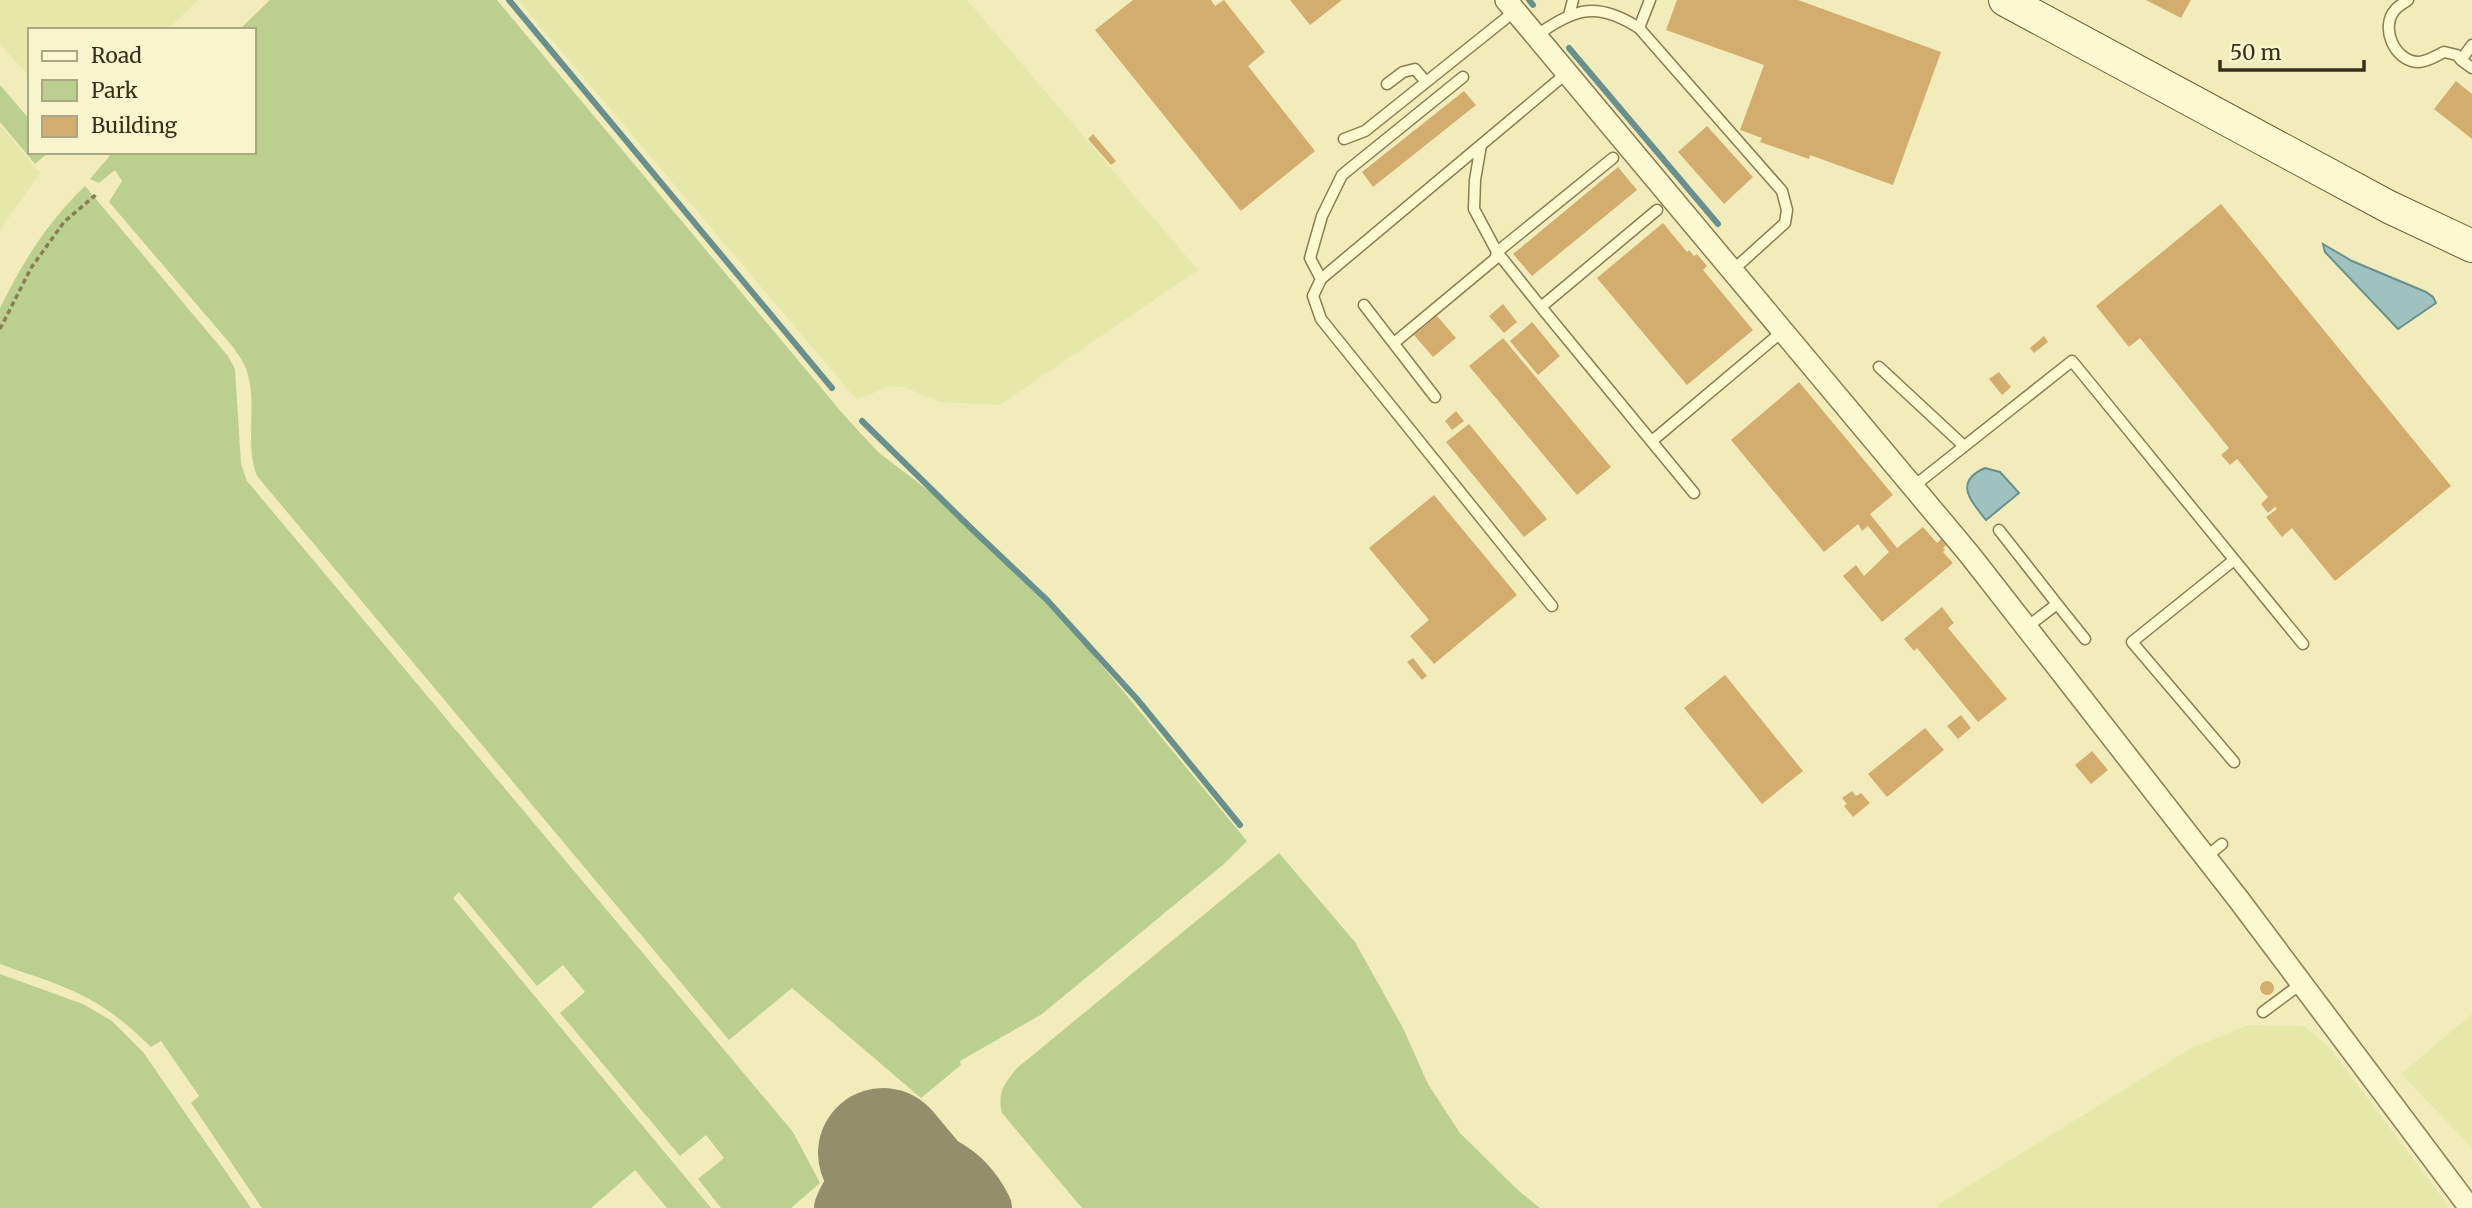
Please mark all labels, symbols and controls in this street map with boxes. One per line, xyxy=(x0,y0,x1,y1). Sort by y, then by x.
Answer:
legend xyxy=(28,28,256,154)
scale bar xyxy=(2220,28,2364,72)
text: 50 m xyxy=(2230,39,2281,66)
text: Road xyxy=(91,42,142,69)
text: Park xyxy=(91,77,138,104)
text: Building xyxy=(91,112,178,139)

